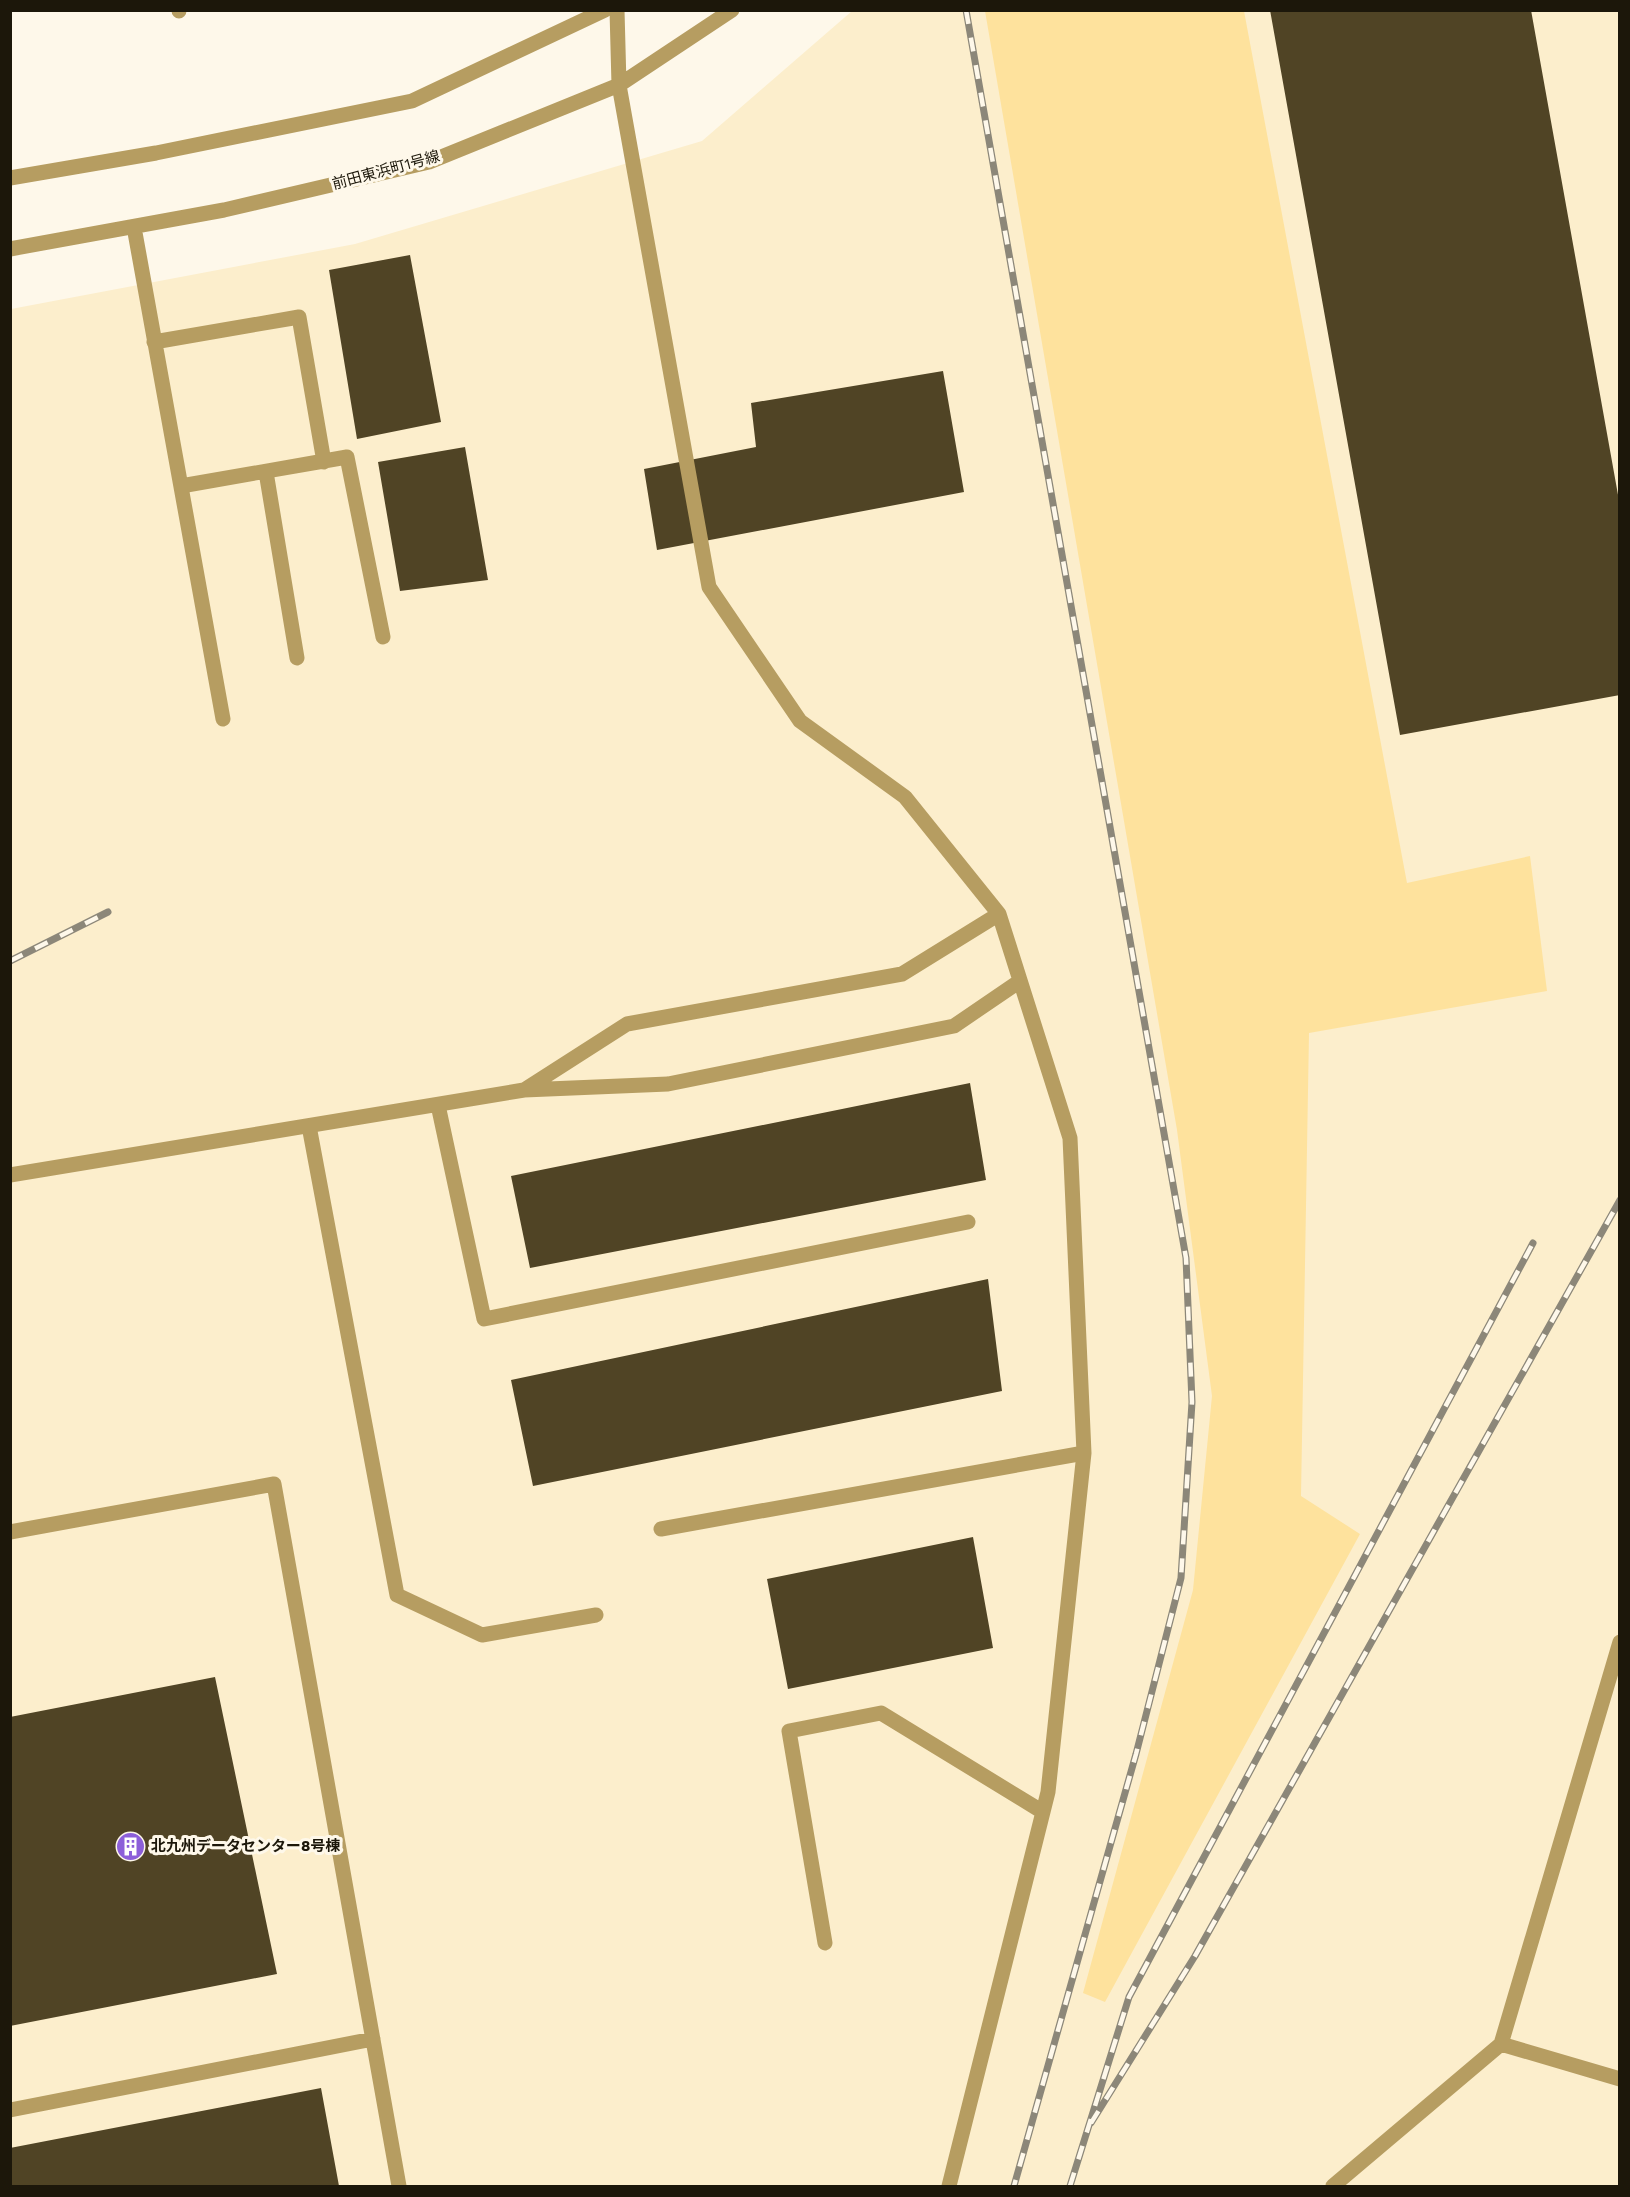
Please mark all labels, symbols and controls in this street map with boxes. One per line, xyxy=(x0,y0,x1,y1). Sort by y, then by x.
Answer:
street label: 前田東浜町1号線 xyxy=(330,147,442,193)
building icon: 北九州データセンター8号棟 xyxy=(114,1830,146,1862)
place label: 北九州データセンター8号棟 xyxy=(151,1837,340,1855)

